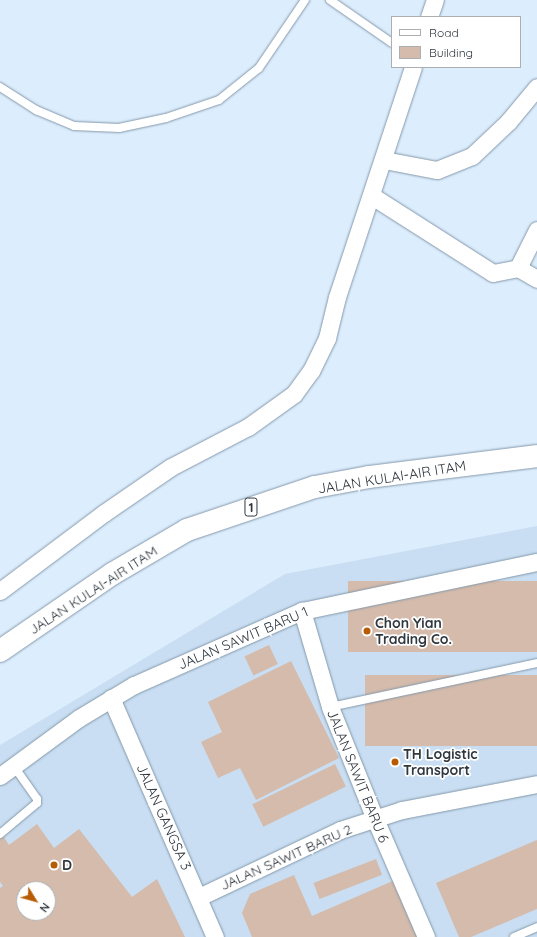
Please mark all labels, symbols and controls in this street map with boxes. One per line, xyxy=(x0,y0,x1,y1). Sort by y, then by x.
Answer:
legend xyxy=(391,16,521,68)
text: Road xyxy=(429,25,459,40)
text: Building xyxy=(429,45,473,60)
street label: JALAN KULAI-AIR ITAM xyxy=(317,457,467,497)
road number: 1 xyxy=(244,496,258,518)
street label: JALAN KULAI-AIR ITAM xyxy=(26,542,160,638)
street label: JALAN SAWIT BARU 1 xyxy=(175,603,311,673)
place label: Chon Yian Trading Co. xyxy=(375,615,452,648)
marker: Chon Yian Trading Co. xyxy=(362,626,372,636)
street label: JALAN SAWIT BARU 6 xyxy=(324,707,392,845)
place label: TH Logistic Transport xyxy=(403,746,478,778)
marker: TH Logistic Transport xyxy=(390,757,400,767)
street label: JALAN GANGSA 3 xyxy=(133,761,195,873)
street label: JALAN SAWIT BARU 2 xyxy=(218,820,354,894)
place label: D xyxy=(62,857,72,873)
marker: D xyxy=(49,860,59,870)
north arrow xyxy=(16,881,56,921)
text: N xyxy=(37,900,53,915)

